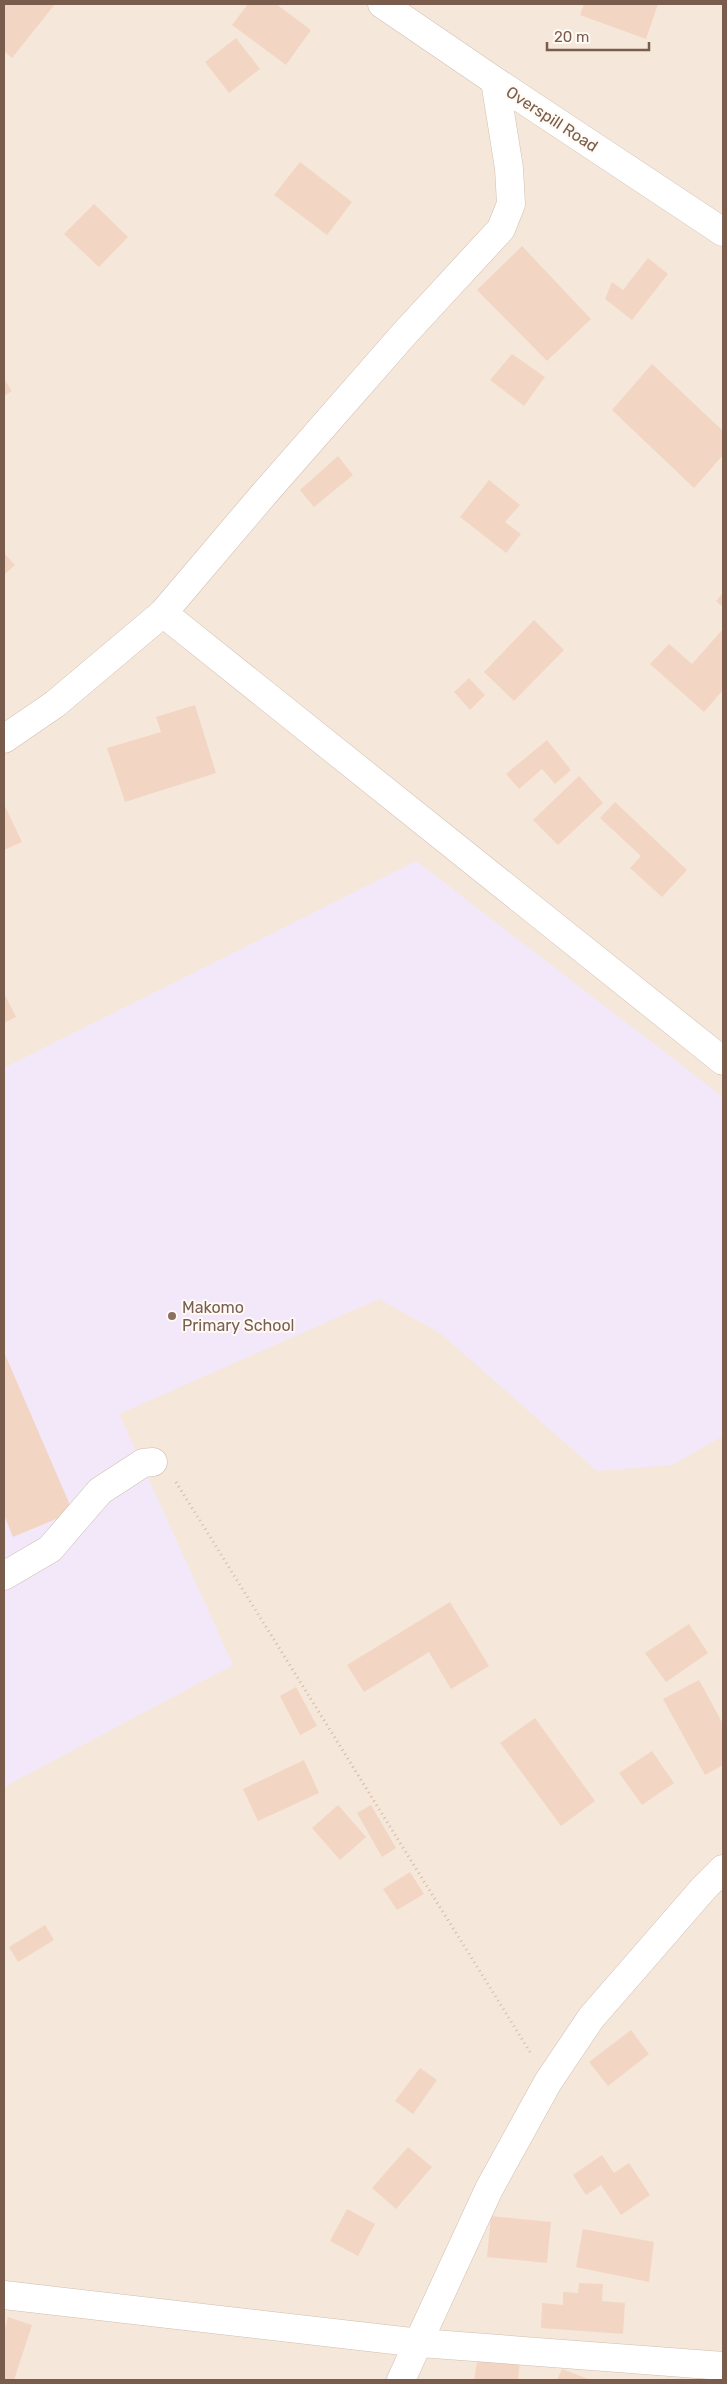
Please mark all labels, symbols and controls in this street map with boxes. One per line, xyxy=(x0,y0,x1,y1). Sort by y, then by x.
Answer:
scale bar xyxy=(547,20,650,52)
text: 20 m xyxy=(554,28,589,46)
street label: Overspill Road xyxy=(503,82,601,156)
place label: Makomo Primary School xyxy=(182,1298,294,1335)
marker: Makomo Primary School xyxy=(166,1310,178,1322)

